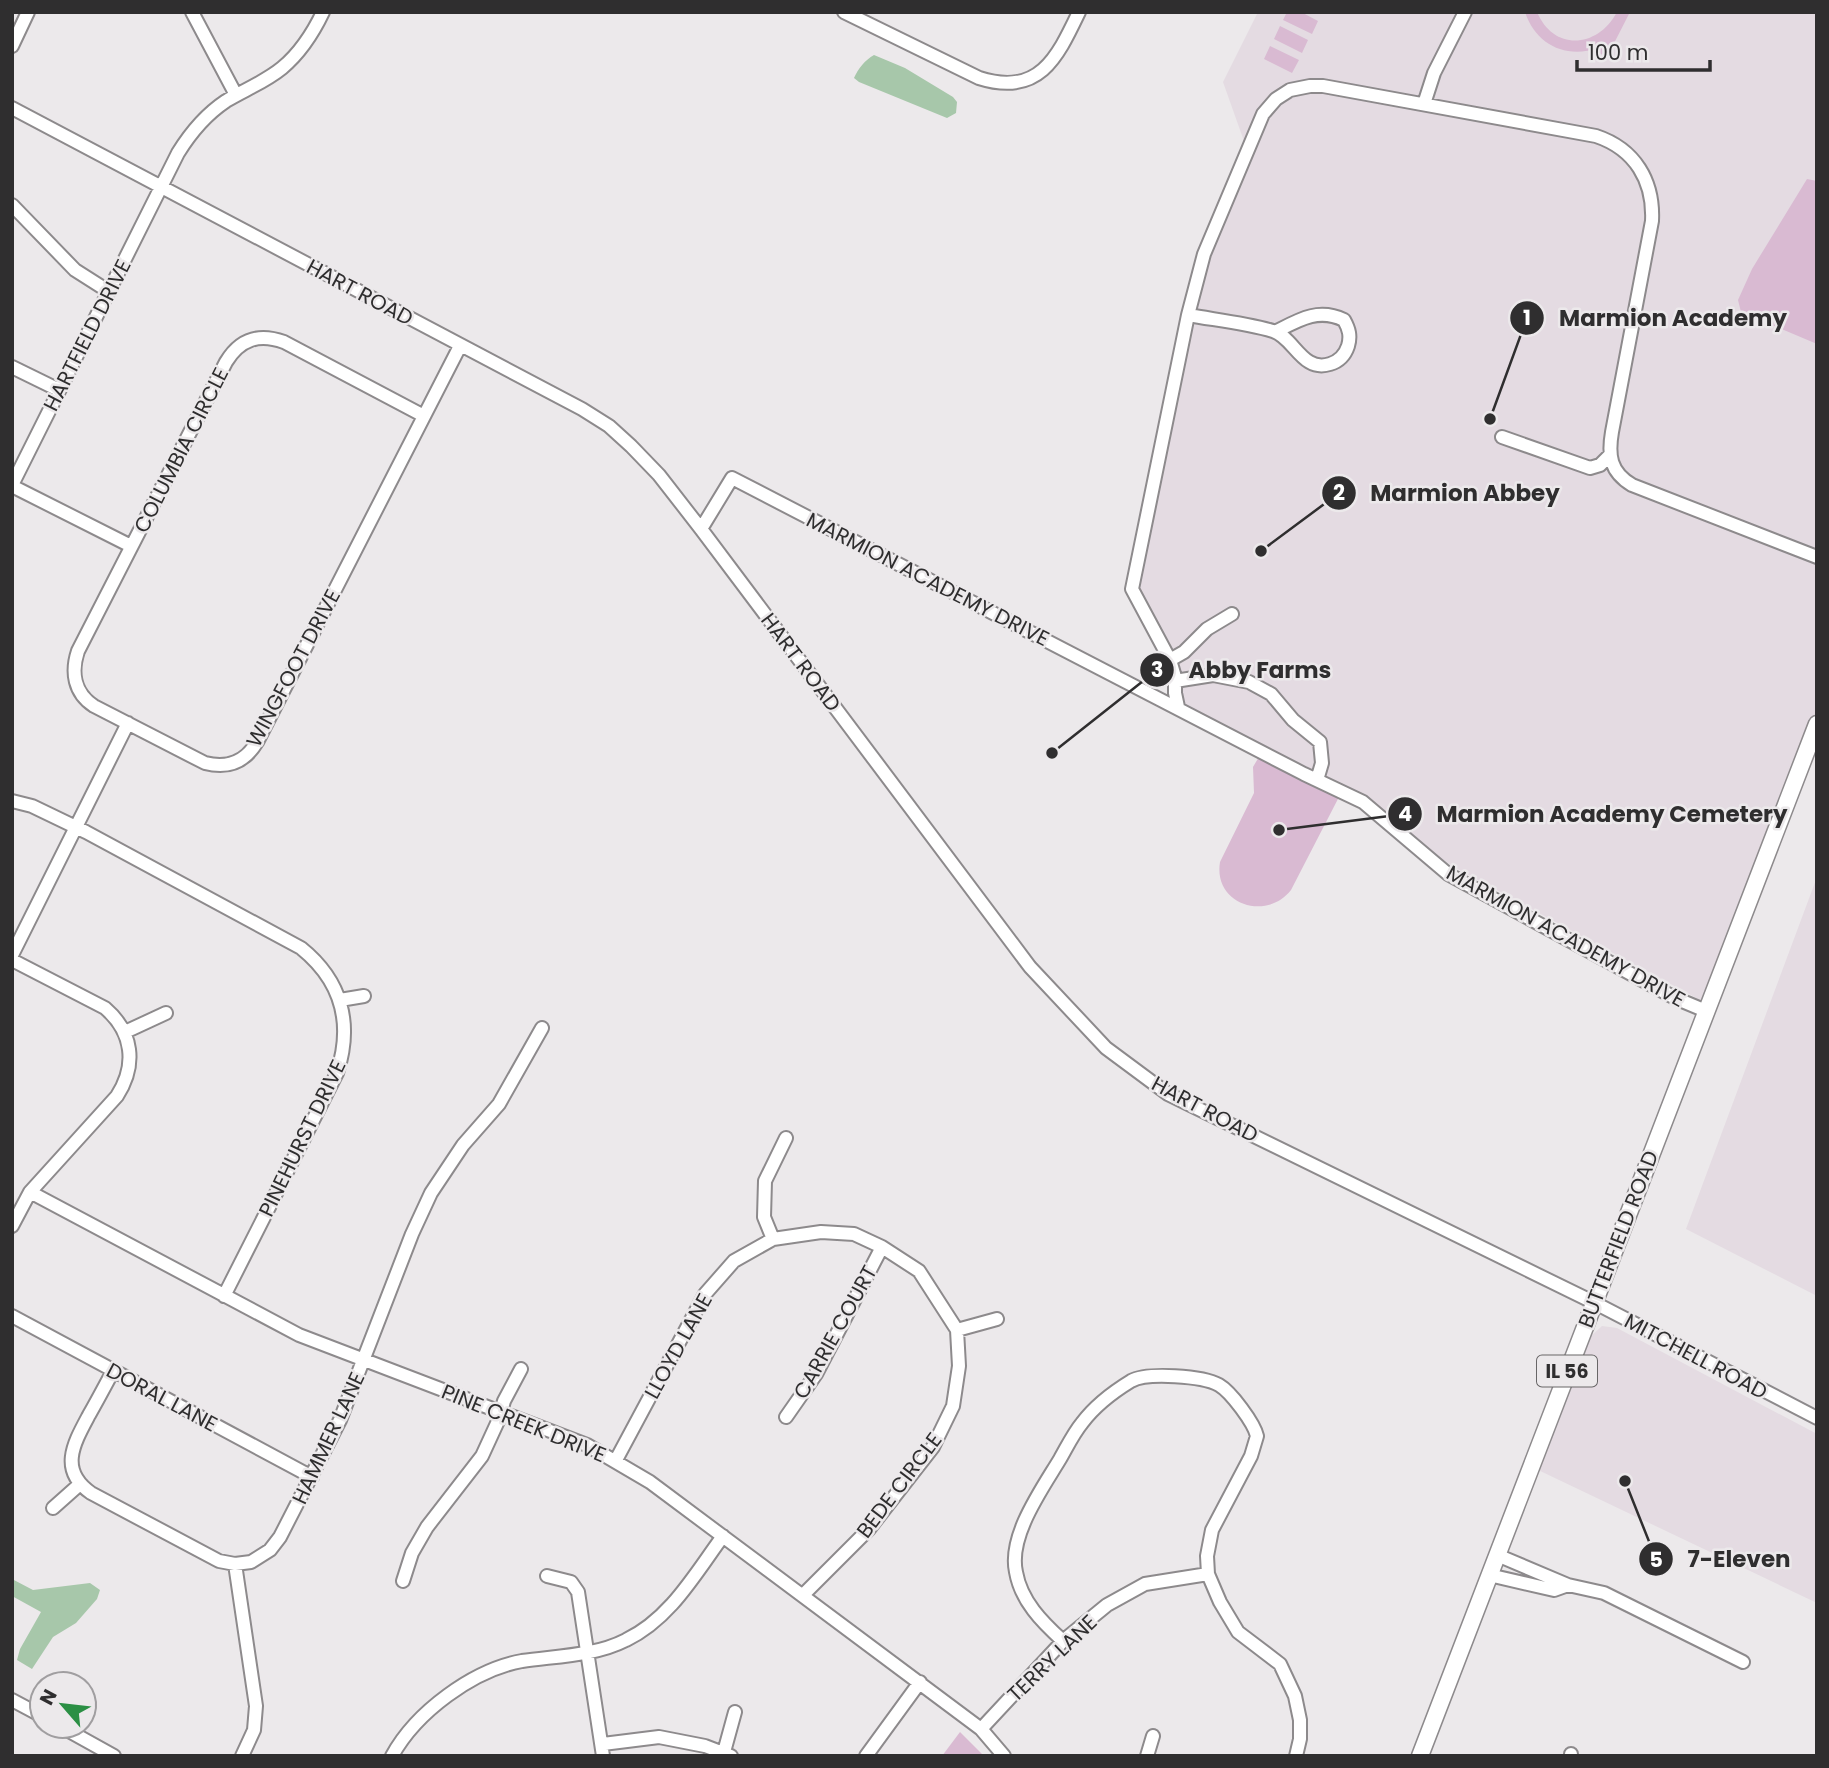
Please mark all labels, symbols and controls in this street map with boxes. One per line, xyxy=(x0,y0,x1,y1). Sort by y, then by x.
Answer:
scale bar xyxy=(1577,28,1710,72)
text: 100 m xyxy=(1588,38,1648,67)
street label: HART ROAD xyxy=(302,252,418,332)
street label: HARTFIELD DRIVE xyxy=(36,254,138,416)
callout: Marmion Academy xyxy=(1510,296,1800,340)
text: Marmion Academy xyxy=(1559,302,1787,334)
text: 1 xyxy=(1523,303,1531,332)
street label: COLUMBIA CIRCLE xyxy=(127,362,235,538)
callout: Marmion Abbey xyxy=(1322,471,1574,515)
text: Marmion Abbey xyxy=(1370,477,1560,509)
text: 2 xyxy=(1333,478,1345,507)
street label: MARMION ACADEMY DRIVE xyxy=(802,505,1054,653)
street label: WINGFOOT DRIVE xyxy=(239,584,347,752)
street label: HART ROAD xyxy=(754,607,848,717)
callout: Abby Farms xyxy=(1139,648,1345,692)
text: Abby Farms xyxy=(1189,654,1331,686)
text: 3 xyxy=(1151,655,1163,684)
callout: Marmion Academy Cemetery xyxy=(1388,792,1802,836)
text: Marmion Academy Cemetery xyxy=(1437,798,1788,830)
text: 4 xyxy=(1398,799,1412,828)
street label: MARMION ACADEMY DRIVE xyxy=(1441,858,1691,1014)
street label: PINEHURST DRIVE xyxy=(251,1055,353,1221)
street label: HART ROAD xyxy=(1147,1069,1263,1149)
street label: BUTTERFIELD ROAD xyxy=(1571,1146,1665,1332)
street label: CARRIE COURT xyxy=(786,1260,884,1404)
street label: LLOYD LANE xyxy=(637,1288,719,1404)
street label: MITCHELL ROAD xyxy=(1619,1306,1773,1406)
street label: DORAL LANE xyxy=(101,1356,223,1438)
road number: IL 56 xyxy=(1537,1356,1597,1386)
street label: HAMMER LANE xyxy=(285,1367,371,1509)
street label: PINE CREEK DRIVE xyxy=(437,1377,611,1469)
street label: BEDE CIRCLE xyxy=(850,1426,948,1544)
callout: 7-Eleven xyxy=(1639,1537,1805,1581)
text: 7-Eleven xyxy=(1687,1543,1791,1575)
text: 5 xyxy=(1649,1545,1663,1574)
street label: TERRY LANE xyxy=(1001,1608,1103,1708)
north arrow xyxy=(28,1670,98,1740)
text: N xyxy=(33,1685,64,1710)

